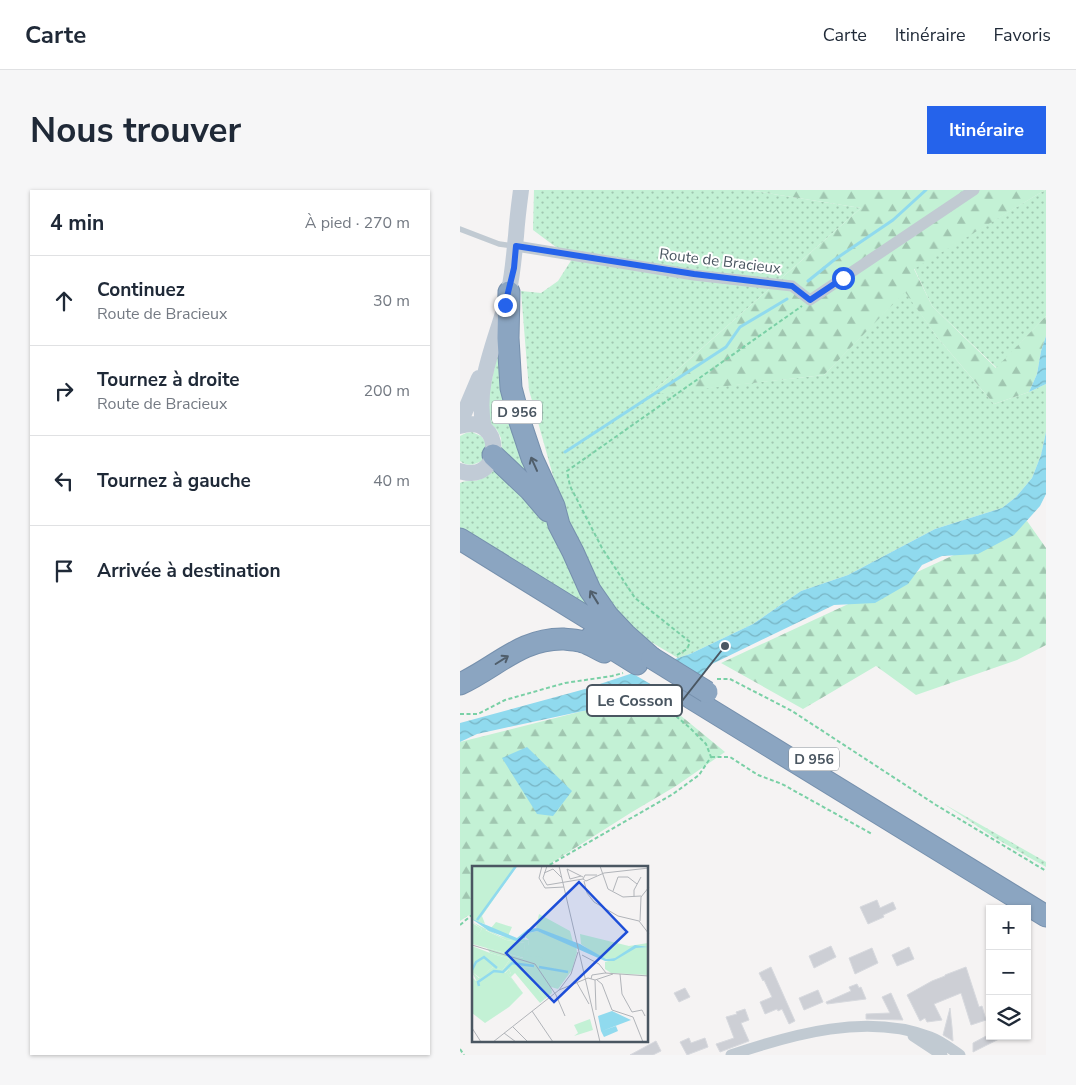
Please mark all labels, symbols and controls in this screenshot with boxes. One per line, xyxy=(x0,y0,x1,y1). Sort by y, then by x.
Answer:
text: Carte xyxy=(25,19,86,51)
text: Carte xyxy=(823,23,867,47)
text: Itinéraire xyxy=(895,23,966,47)
text: Favoris xyxy=(994,23,1051,47)
button: Itinéraire xyxy=(927,106,1046,154)
text: Nous trouver xyxy=(30,107,241,154)
text: 4 min xyxy=(50,209,104,237)
text: À pied · 270 m xyxy=(305,212,410,234)
street label: Route de Bracieux xyxy=(658,244,782,278)
route start xyxy=(832,267,855,290)
text: Continuez xyxy=(97,277,185,303)
icon: ahead xyxy=(50,287,78,315)
text: 30 m xyxy=(373,290,410,312)
route end xyxy=(494,294,517,317)
text: Route de Bracieux xyxy=(97,303,227,325)
text: Tournez à droite xyxy=(97,367,240,393)
icon: right xyxy=(50,377,78,405)
text: 200 m xyxy=(363,380,410,402)
text: Route de Bracieux xyxy=(97,393,227,415)
road number: D 956 xyxy=(492,400,542,423)
one-way arrow xyxy=(529,457,539,472)
icon: left xyxy=(50,467,78,495)
text: Tournez à gauche xyxy=(97,468,251,494)
text: 40 m xyxy=(373,470,410,492)
icon: arrive xyxy=(50,557,78,585)
text: Arrivée à destination xyxy=(97,558,281,584)
one-way arrow xyxy=(589,591,599,605)
one-way arrow xyxy=(495,654,509,664)
callout: Le Cosson xyxy=(587,685,682,716)
text: Le Cosson xyxy=(597,690,673,712)
road number: D 956 xyxy=(789,748,839,770)
inset map xyxy=(472,866,649,1042)
map controls xyxy=(986,905,1031,1040)
button: + xyxy=(986,905,1031,950)
button: − xyxy=(986,950,1031,995)
button: layers xyxy=(986,995,1031,1040)

